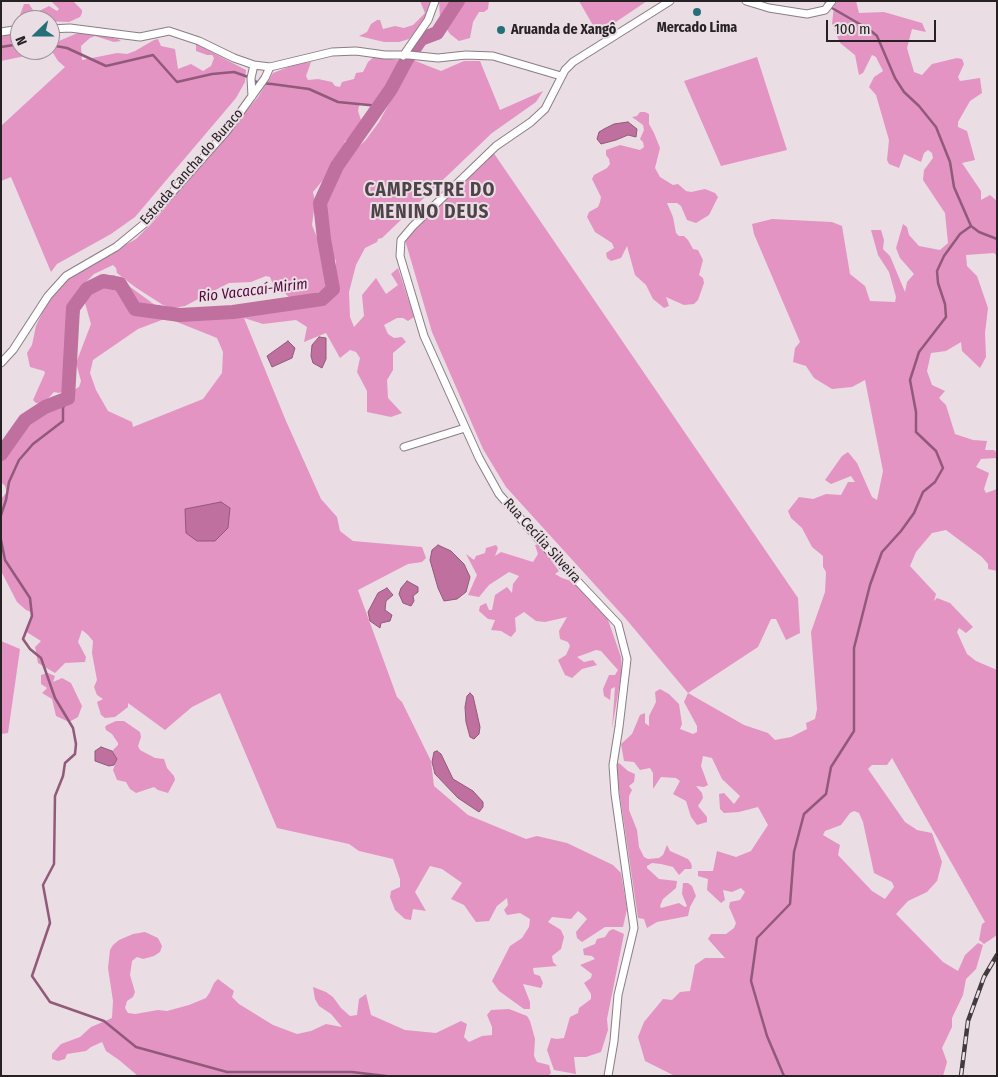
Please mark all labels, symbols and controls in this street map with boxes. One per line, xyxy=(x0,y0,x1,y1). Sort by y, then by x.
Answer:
marker: Mercado Lima xyxy=(691,6,703,18)
north arrow xyxy=(10,10,60,60)
scale bar xyxy=(828,10,938,42)
place label: Mercado Lima xyxy=(657,20,737,36)
text: 100 m xyxy=(834,20,871,38)
place label: Aruanda de Xangô xyxy=(511,22,616,38)
marker: Aruanda de Xangô xyxy=(495,24,507,36)
text: N xyxy=(12,33,31,48)
street label: Estrada Cancha do Buraco xyxy=(137,106,247,228)
district label: CAMPESTRE DO MENINO DEUS xyxy=(363,180,497,224)
water label: Rio Vacacaí-Mirim xyxy=(197,275,309,307)
street label: Rua Cecília Silveira xyxy=(500,495,584,587)

